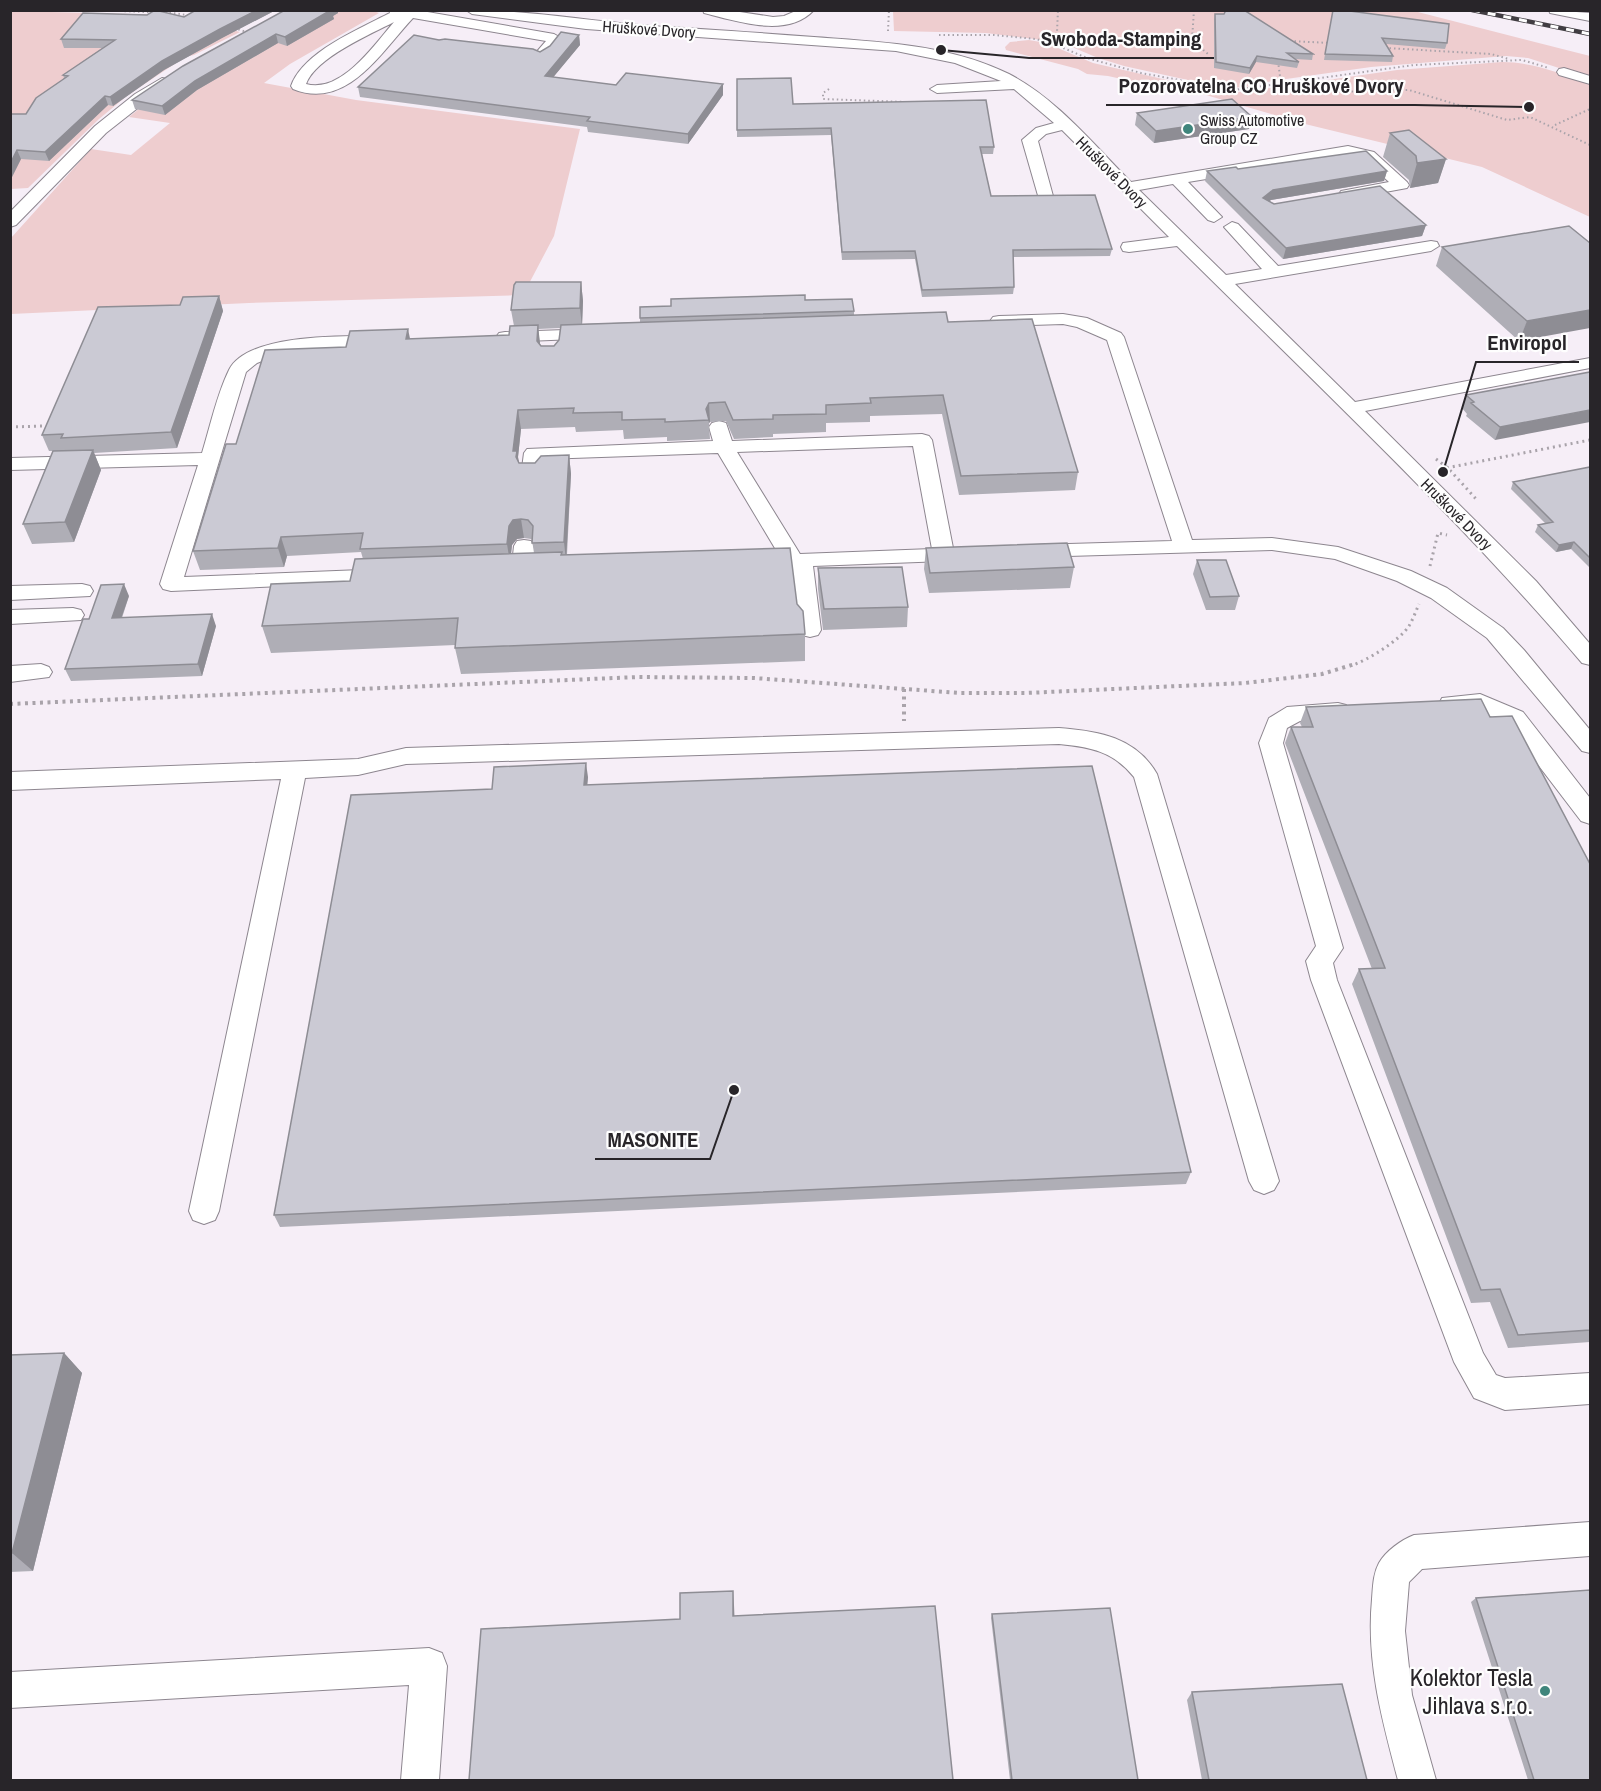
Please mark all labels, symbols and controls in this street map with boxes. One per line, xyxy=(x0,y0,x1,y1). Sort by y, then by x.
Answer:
street label: Hruškové Dvory xyxy=(602,15,697,43)
callout: Swoboda-Stamping xyxy=(1029,19,1214,58)
text: Swoboda-Stamping xyxy=(1041,24,1202,53)
callout: Pozorovatelna CO Hruškové Dvory xyxy=(1106,66,1415,105)
text: Pozorovatelna CO Hruškové Dvory xyxy=(1118,71,1404,100)
place label: Swiss Automotive Group CZ xyxy=(1200,109,1304,149)
marker: Swiss Automotive Group CZ xyxy=(1181,122,1195,136)
street label: Hruškové Dvory xyxy=(1071,131,1153,213)
callout: Enviropol xyxy=(1476,323,1579,362)
text: Enviropol xyxy=(1487,328,1567,357)
street label: Hruškové Dvory xyxy=(1416,473,1498,555)
callout: MASONITE xyxy=(595,1120,710,1159)
text: MASONITE xyxy=(608,1125,698,1154)
place label: Kolektor Tesla Jihlava s.r.o. xyxy=(1410,1661,1533,1721)
marker: Kolektor Tesla Jihlava s.r.o. xyxy=(1538,1684,1552,1698)

